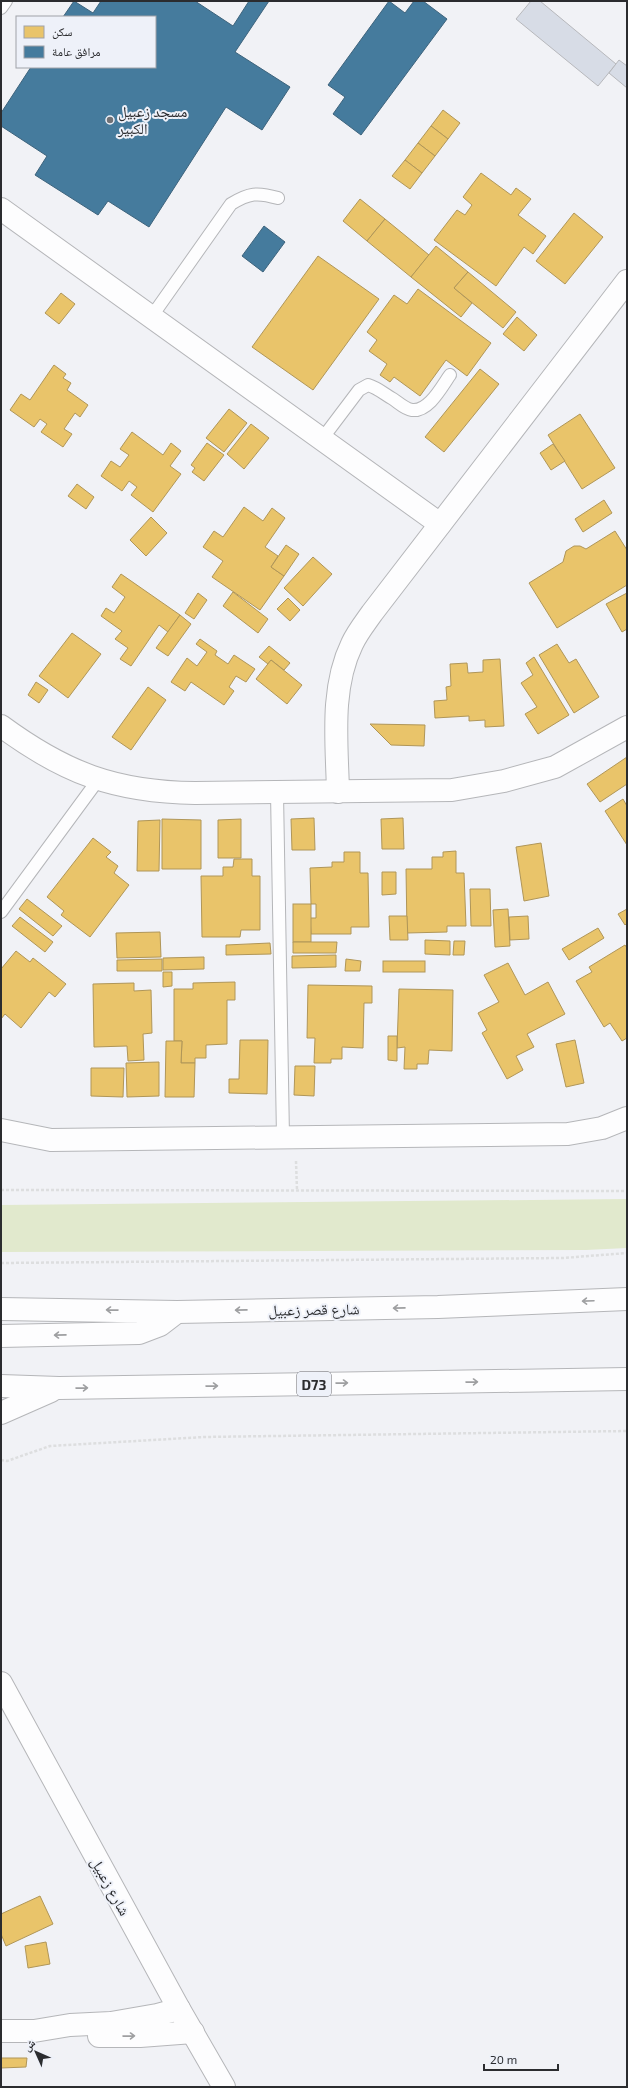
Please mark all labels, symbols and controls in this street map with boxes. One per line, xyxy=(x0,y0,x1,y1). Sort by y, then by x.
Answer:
legend xyxy=(16,16,156,68)
text: سكن xyxy=(52,24,73,39)
text: مرافق عامة xyxy=(52,44,101,59)
place label: مسجد زعبيل الكبير xyxy=(117,102,187,138)
marker: مسجد زعبيل الكبير xyxy=(105,115,115,125)
one-way arrow xyxy=(582,1297,595,1305)
street label: شارع قصر زعبيل xyxy=(268,1299,360,1321)
one-way arrow xyxy=(393,1304,406,1311)
one-way arrow xyxy=(106,1307,119,1314)
one-way arrow xyxy=(235,1307,248,1314)
one-way arrow xyxy=(54,1331,67,1339)
road number: D73 xyxy=(297,1372,331,1396)
one-way arrow xyxy=(465,1378,478,1386)
one-way arrow xyxy=(335,1380,348,1387)
one-way arrow xyxy=(205,1382,218,1389)
one-way arrow xyxy=(75,1384,88,1391)
street label: شارع زعبيل xyxy=(86,1854,134,1919)
north arrow xyxy=(16,2032,56,2072)
one-way arrow xyxy=(122,2032,135,2040)
text: ش xyxy=(20,2036,39,2055)
scale bar xyxy=(484,2046,558,2072)
text: 20 m xyxy=(490,2052,517,2066)

